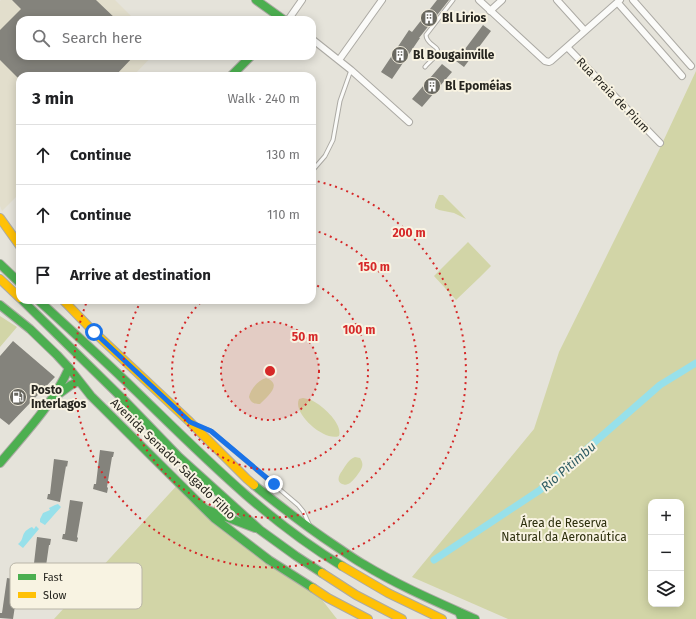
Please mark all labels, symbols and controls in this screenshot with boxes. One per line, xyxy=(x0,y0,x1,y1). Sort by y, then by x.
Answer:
building icon: Bl Lirios xyxy=(419,8,439,28)
place label: Bl Lirios xyxy=(442,11,487,25)
search box xyxy=(16,16,316,60)
icon: search xyxy=(30,27,52,49)
text: Search here xyxy=(62,29,142,47)
building icon: Bl Bougainville xyxy=(390,45,410,65)
place label: Bl Bougainville xyxy=(413,48,495,62)
street label: Rua Praia de Pium xyxy=(574,55,652,135)
building icon: Bl Epoméias xyxy=(422,76,442,96)
place label: Bl Epoméias xyxy=(445,79,512,93)
text: 3 min xyxy=(32,88,74,109)
text: Walk · 240 m xyxy=(227,91,300,106)
icon: ahead xyxy=(32,144,54,166)
text: Continue xyxy=(70,146,131,164)
text: 130 m xyxy=(266,147,300,162)
icon: ahead xyxy=(32,204,54,226)
text: Continue xyxy=(70,206,131,224)
text: 110 m xyxy=(267,207,300,222)
text: 200 m xyxy=(392,226,426,240)
text: 150 m xyxy=(358,260,390,274)
icon: arrive xyxy=(32,264,54,286)
text: Arrive at destination xyxy=(70,266,211,284)
route start xyxy=(85,323,103,341)
text: 100 m xyxy=(343,323,375,337)
text: 50 m xyxy=(292,330,318,344)
centre of rings xyxy=(263,364,277,378)
place label: Posto Interlagos xyxy=(31,383,87,411)
fuel station icon: Posto Interlagos xyxy=(8,387,28,407)
street label: Avenida Senador Salgado Filho xyxy=(108,396,238,522)
water label: Rio Pitimbu xyxy=(538,439,599,494)
route end xyxy=(265,475,283,493)
map controls xyxy=(648,499,684,607)
button: + xyxy=(648,499,684,535)
park label: Área de Reserva Natural da Aeronaútica xyxy=(501,515,627,544)
button: − xyxy=(648,535,684,571)
legend xyxy=(10,563,142,609)
text: Fast xyxy=(43,571,63,584)
button: layers xyxy=(648,571,684,607)
text: Slow xyxy=(43,589,67,602)

